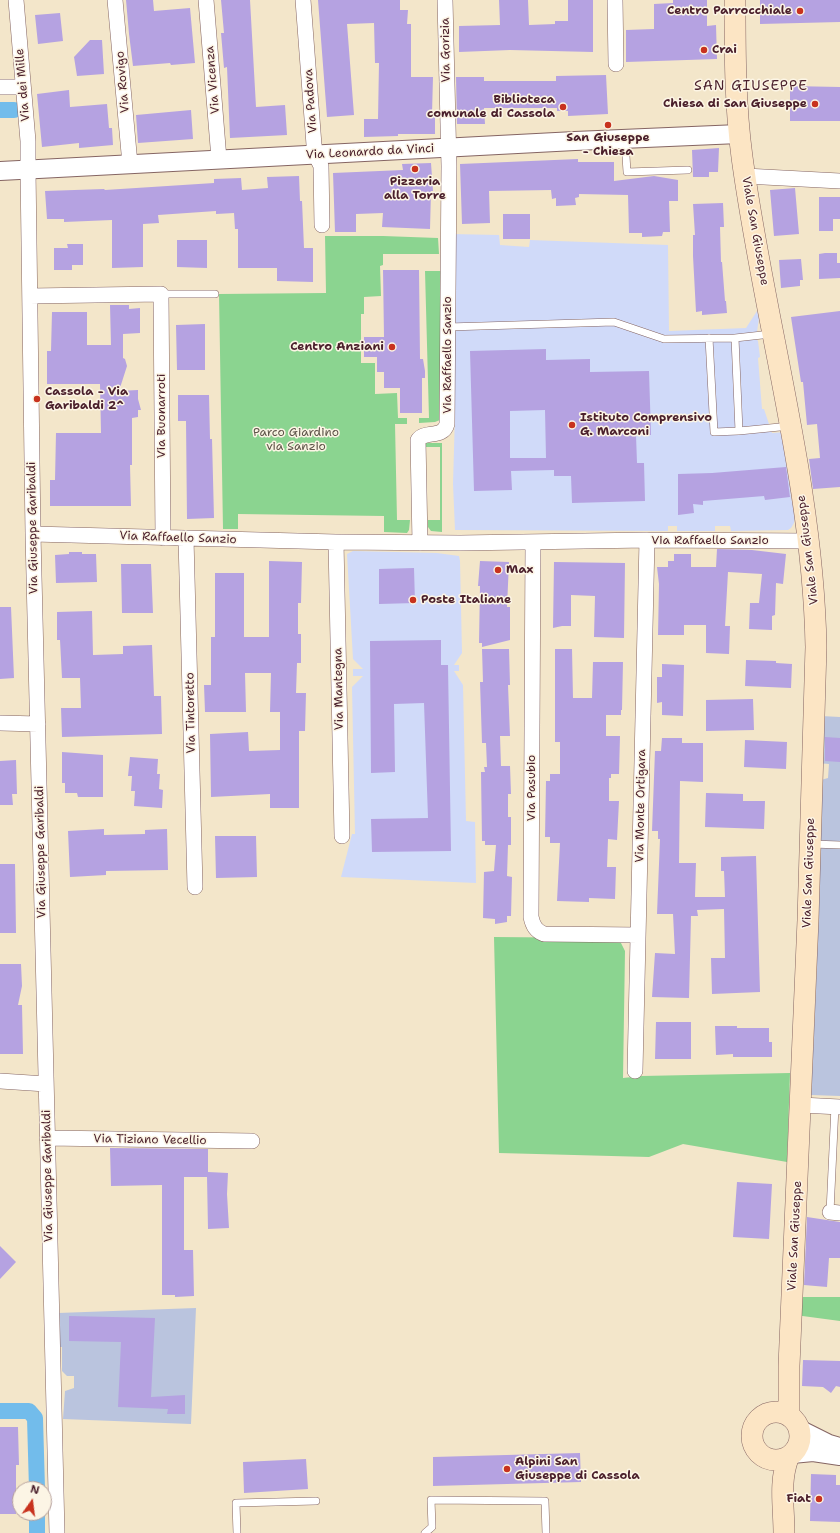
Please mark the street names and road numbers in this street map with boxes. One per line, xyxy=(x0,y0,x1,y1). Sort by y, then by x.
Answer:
street label: Via Gorizia xyxy=(438,17,454,83)
street label: Via Vicenza xyxy=(203,45,223,115)
street label: Via dei Mille xyxy=(13,48,33,122)
street label: Via Rovigo xyxy=(113,50,133,114)
street label: Via Padova xyxy=(302,68,320,134)
street label: Via Leonardo da Vinci xyxy=(305,141,435,163)
street label: Viale San Giuseppe xyxy=(738,175,772,287)
street label: Via Raffaello Sanzio xyxy=(441,296,455,414)
street label: Via Buonarroti xyxy=(155,374,169,458)
street label: Via Giuseppe Garibaldi xyxy=(25,462,41,594)
street label: Viale San Giuseppe xyxy=(794,494,822,606)
street label: Via Raffaello Sanzio xyxy=(119,529,237,547)
street label: Via Raffaello Sanzio xyxy=(651,534,769,548)
street label: Via Mantegna xyxy=(331,648,347,730)
street label: Via Tintoretto xyxy=(183,672,199,754)
street label: Via Monte Ortigara xyxy=(633,749,649,863)
street label: Via Pasubio xyxy=(525,755,539,821)
street label: Via Giuseppe Garibaldi xyxy=(33,786,49,918)
street label: Viale San Giuseppe xyxy=(800,818,818,928)
street label: Via Giuseppe Garibaldi xyxy=(40,1110,56,1242)
street label: Via Tiziano Vecellio xyxy=(93,1132,207,1148)
street label: Viale San Giuseppe xyxy=(785,1180,805,1292)

